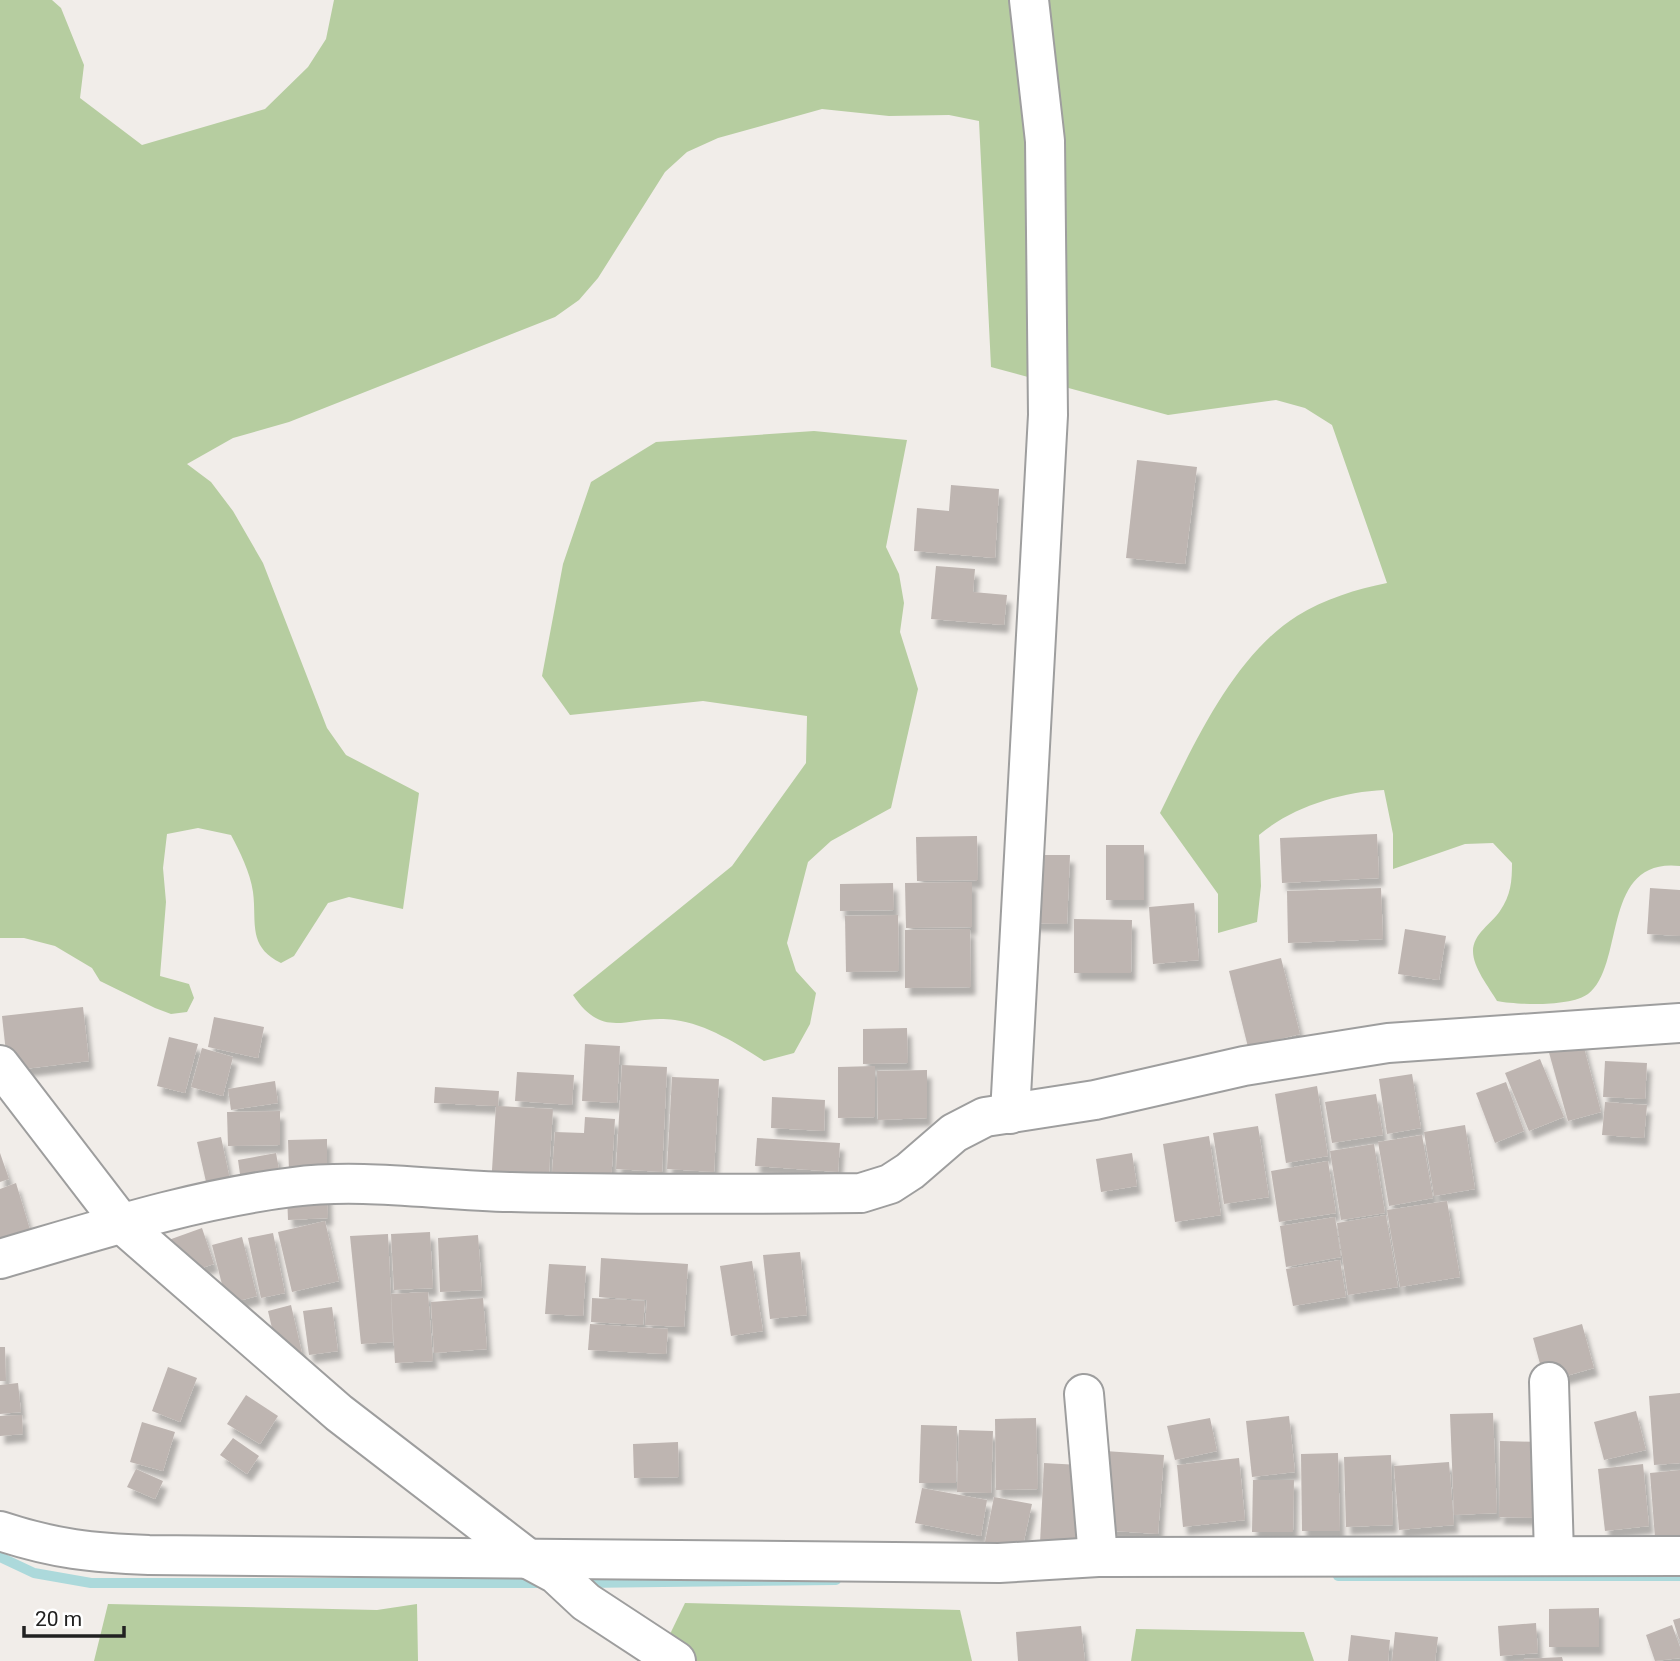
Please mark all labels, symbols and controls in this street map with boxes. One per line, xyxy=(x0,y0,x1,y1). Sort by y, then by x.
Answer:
scale bar xyxy=(24,1594,124,1638)
text: 20 m xyxy=(35,1607,82,1631)

